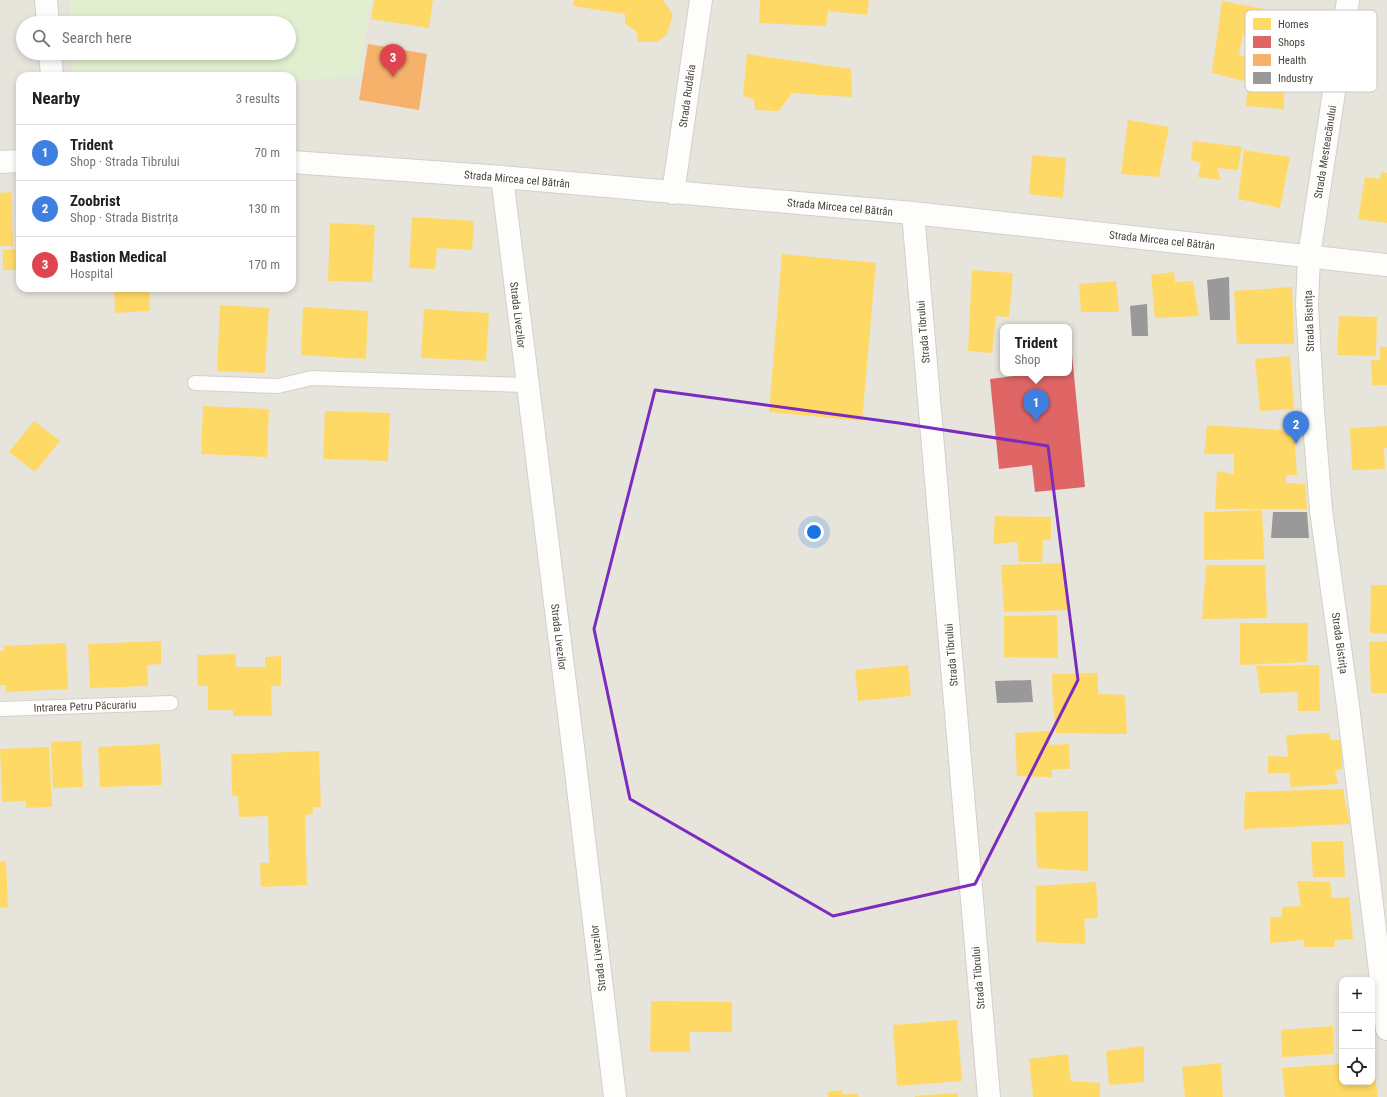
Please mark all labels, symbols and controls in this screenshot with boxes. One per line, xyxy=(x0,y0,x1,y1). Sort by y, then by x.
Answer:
legend xyxy=(1245,10,1377,92)
search box xyxy=(16,16,296,60)
text: Homes xyxy=(1278,18,1309,31)
icon: search xyxy=(30,27,52,49)
text: Search here xyxy=(62,29,132,47)
text: Shops xyxy=(1278,36,1305,49)
pin: 3 xyxy=(380,44,406,77)
text: Health xyxy=(1278,54,1306,67)
street label: Strada Rudăria xyxy=(677,64,698,128)
text: Industry xyxy=(1278,72,1314,85)
text: Nearby xyxy=(32,88,80,108)
text: 3 results xyxy=(236,91,280,106)
street label: Strada Mesteacănului xyxy=(1312,105,1339,200)
text: Trident xyxy=(70,136,113,154)
text: 1 xyxy=(42,145,48,160)
text: 70 m xyxy=(254,145,280,160)
text: Shop · Strada Tibrului xyxy=(70,154,180,169)
street label: Strada Mircea cel Bătrân xyxy=(463,168,570,191)
text: Zoobrist xyxy=(70,192,120,210)
street label: Strada Mircea cel Bătrân xyxy=(786,196,893,219)
text: 2 xyxy=(42,201,48,216)
text: 130 m xyxy=(248,201,280,216)
text: Shop · Strada Bistrița xyxy=(70,210,178,225)
street label: Strada Mircea cel Bătrân xyxy=(1108,228,1215,253)
text: Bastion Medical xyxy=(70,248,167,266)
text: 3 xyxy=(42,257,48,272)
text: 170 m xyxy=(248,257,280,272)
text: Hospital xyxy=(70,266,113,281)
street label: Strada Livezilor xyxy=(507,281,528,350)
street label: Strada Bistrița xyxy=(1302,290,1317,352)
street label: Strada Tibrului xyxy=(914,300,933,364)
popup xyxy=(1000,324,1072,376)
text: Trident xyxy=(1015,334,1058,352)
text: Shop xyxy=(1015,352,1040,367)
pin: 1 xyxy=(1023,389,1049,422)
pin: 2 xyxy=(1283,411,1309,444)
your location xyxy=(804,522,824,542)
street label: Strada Livezilor xyxy=(548,603,569,672)
street label: Strada Bistrița xyxy=(1329,612,1350,675)
street label: Strada Tibrului xyxy=(942,623,961,687)
street label: Intrarea Petru Păcurariu xyxy=(33,698,137,715)
street label: Strada Livezilor xyxy=(588,923,609,992)
street label: Strada Tibrului xyxy=(969,946,988,1010)
map controls xyxy=(1339,977,1375,1085)
button: + xyxy=(1339,977,1375,1013)
button: − xyxy=(1339,1013,1375,1049)
button: locate xyxy=(1339,1049,1375,1085)

